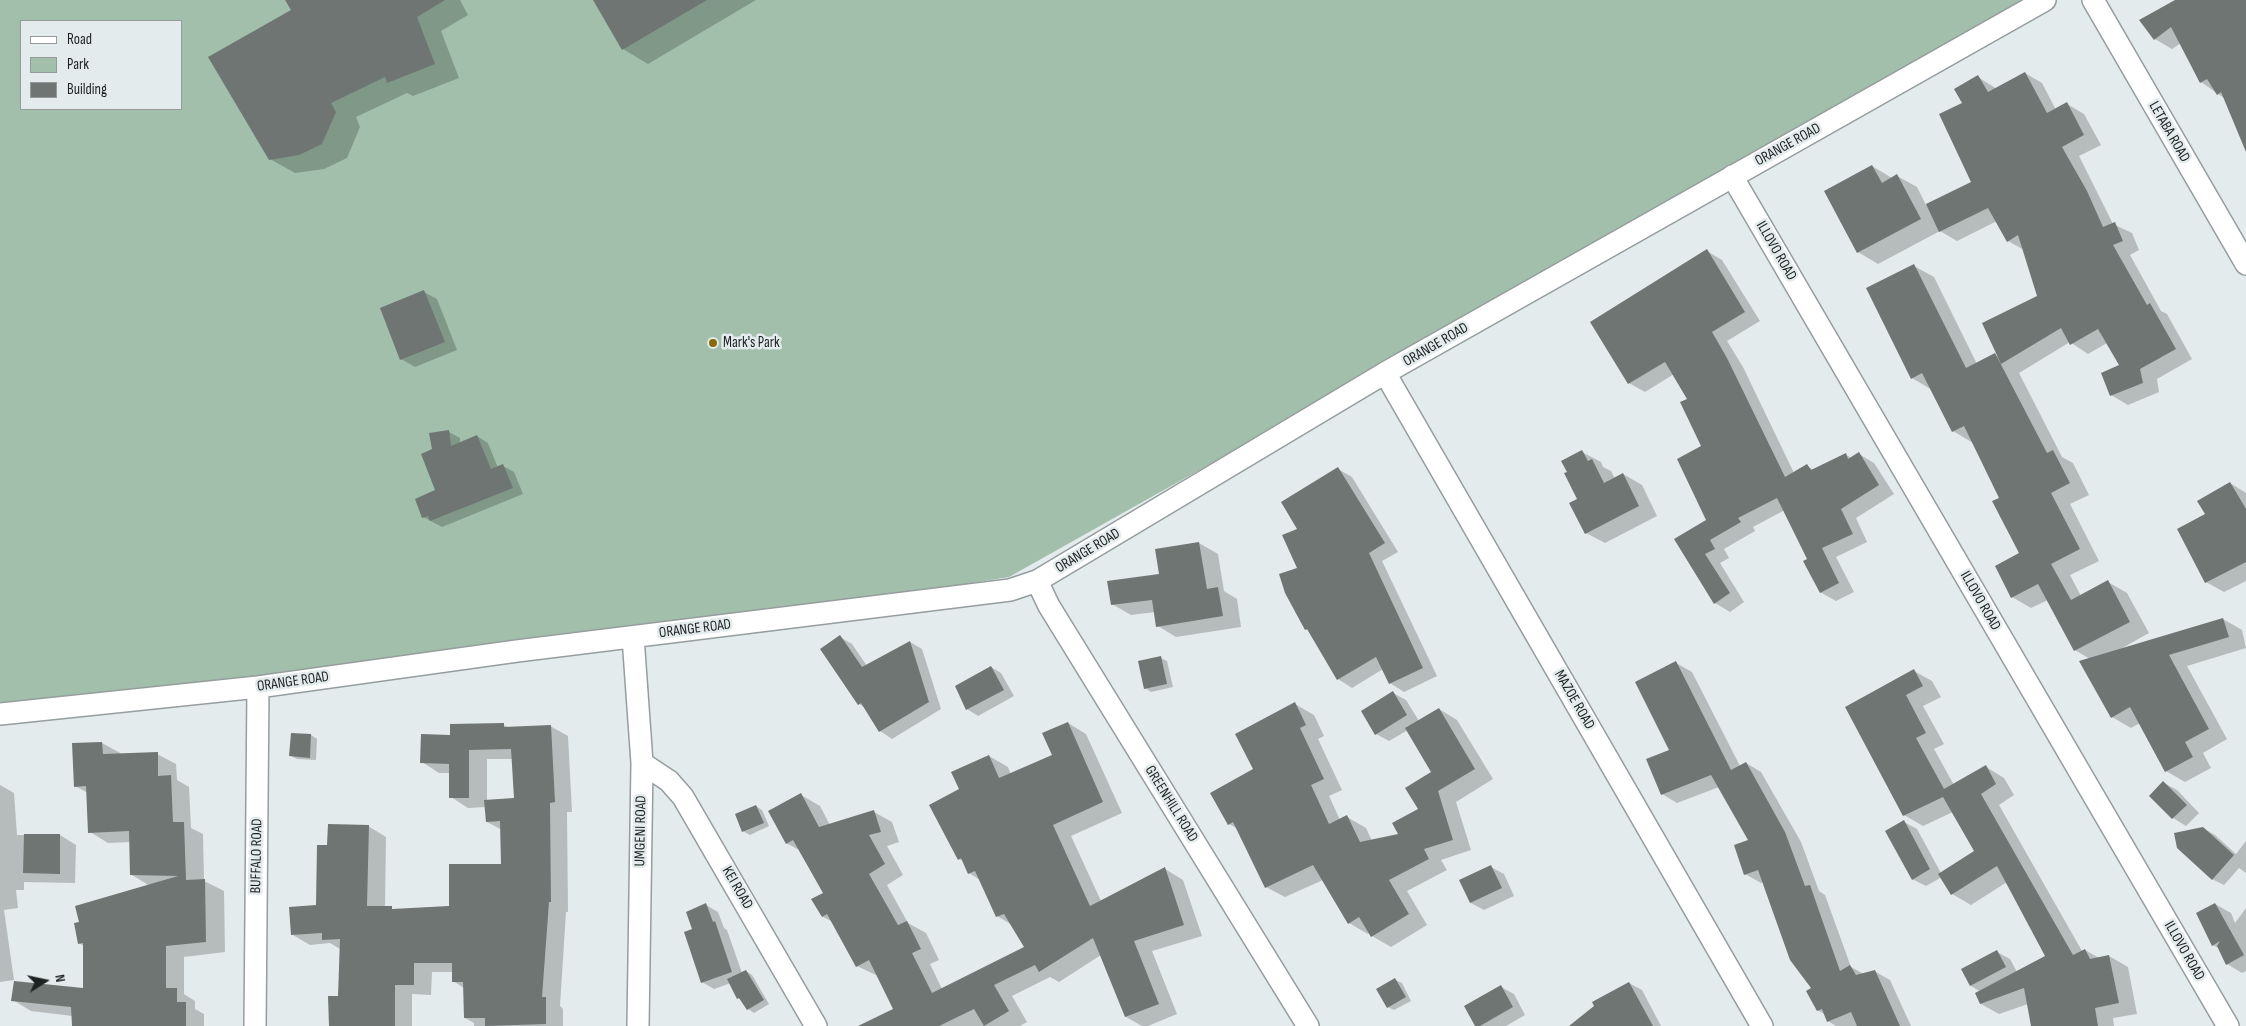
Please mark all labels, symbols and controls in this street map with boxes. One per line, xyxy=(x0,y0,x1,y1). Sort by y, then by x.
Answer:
legend xyxy=(20,20,182,110)
text: Road xyxy=(67,30,92,49)
text: Park xyxy=(67,55,89,74)
text: Building xyxy=(67,80,107,99)
street label: LETABA ROAD xyxy=(2144,98,2194,166)
street label: ORANGE ROAD xyxy=(1752,120,1824,170)
street label: ILLOVO ROAD xyxy=(1752,218,1800,284)
street label: ORANGE ROAD xyxy=(1400,319,1472,371)
place label: Mark's Park xyxy=(723,334,780,352)
marker: Mark's Park xyxy=(707,337,719,349)
street label: ORANGE ROAD xyxy=(1052,525,1124,577)
street label: ILLOVO ROAD xyxy=(1956,568,2004,634)
street label: ORANGE ROAD xyxy=(658,616,732,642)
street label: MAZOE ROAD xyxy=(1550,667,1598,733)
street label: ORANGE ROAD xyxy=(256,668,330,696)
street label: GREENHILL ROAD xyxy=(1140,763,1202,845)
street label: UMGENI ROAD xyxy=(631,795,651,867)
street label: BUFFALO ROAD xyxy=(247,818,267,894)
street label: KEI ROAD xyxy=(718,863,756,913)
street label: ILLOVO ROAD xyxy=(2160,918,2208,984)
north arrow xyxy=(20,956,70,1006)
text: N xyxy=(51,973,69,983)

